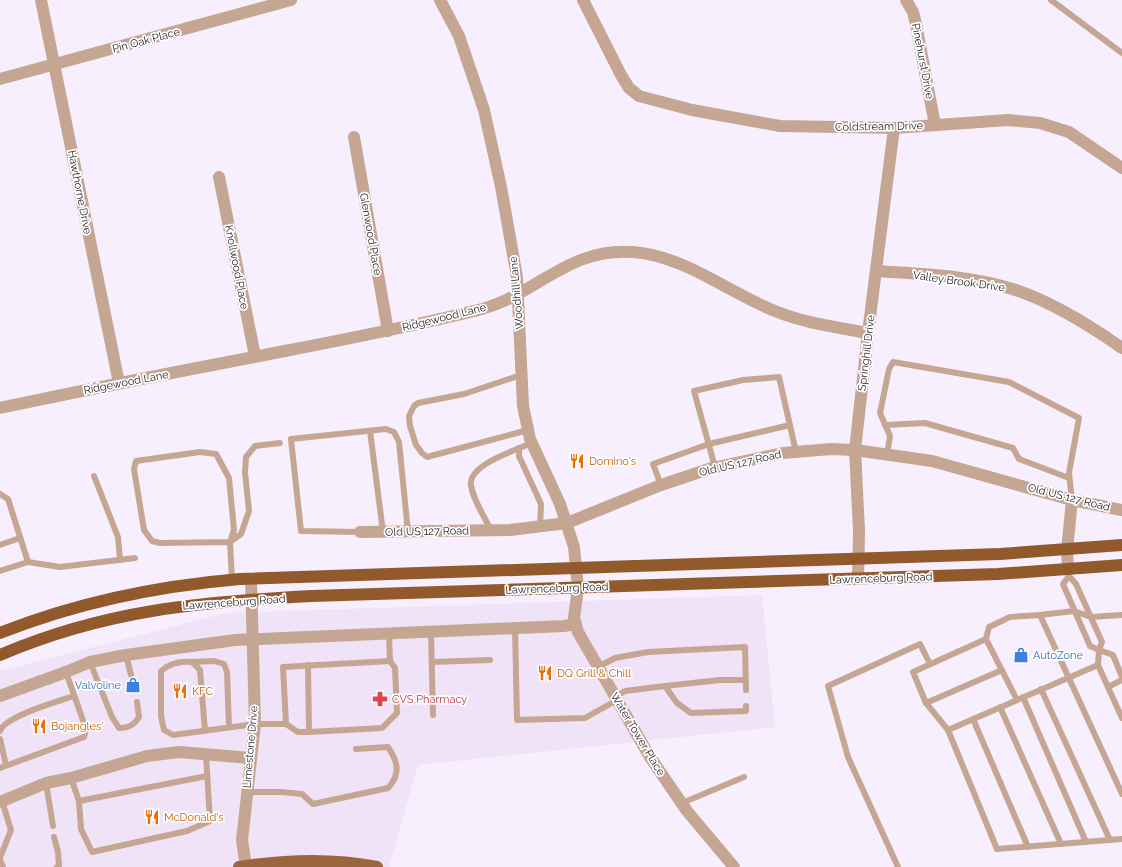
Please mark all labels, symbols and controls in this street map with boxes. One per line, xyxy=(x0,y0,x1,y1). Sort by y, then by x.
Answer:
street label: Pinehurst Drive xyxy=(909,22,936,101)
street label: Pin Oak Place xyxy=(111,25,182,56)
street label: Coldstream Drive xyxy=(835,119,924,134)
street label: Hawthorne Drive xyxy=(65,149,94,236)
street label: Glenwood Place xyxy=(357,192,384,277)
street label: Knollwood Place xyxy=(222,224,251,311)
street label: Woodhill Lane xyxy=(507,255,526,330)
street label: Valley Brook Drive xyxy=(912,269,1006,294)
street label: Ridgewood Lane xyxy=(401,301,488,334)
street label: Springhill Drive xyxy=(855,314,878,392)
street label: Ridgewood Lane xyxy=(83,368,170,397)
street label: Old US 127 Road xyxy=(698,448,783,479)
restaurant icon: Domino's xyxy=(568,452,586,470)
place label: Domino's xyxy=(589,455,636,468)
street label: Old US 127 Road xyxy=(1026,481,1111,514)
street label: Old US 127 Road xyxy=(385,524,469,539)
street label: Lawrenceburg Road xyxy=(829,570,933,587)
street label: Lawrenceburg Road xyxy=(505,580,609,597)
street label: Lawrenceburg Road xyxy=(182,592,286,613)
shop icon: AutoZone xyxy=(1012,646,1030,664)
place label: AutoZone xyxy=(1033,649,1083,662)
restaurant icon: DQ Grill & Chill xyxy=(536,664,554,682)
place label: DQ Grill & Chill xyxy=(557,667,631,680)
shop icon: Valvoline xyxy=(124,676,142,694)
place label: Valvoline xyxy=(75,679,122,692)
restaurant icon: KFC xyxy=(171,682,189,700)
place label: KFC xyxy=(192,685,213,698)
pharmacy icon: CVS Pharmacy xyxy=(371,690,389,708)
street label: Water Tower Place xyxy=(608,690,668,779)
place label: CVS Pharmacy xyxy=(392,693,467,706)
street label: Limestone Drive xyxy=(240,705,261,789)
restaurant icon: Bojangles' xyxy=(30,717,48,735)
place label: Bojangles' xyxy=(51,720,103,733)
restaurant icon: McDonald's xyxy=(143,808,161,826)
place label: McDonald's xyxy=(164,811,224,824)

